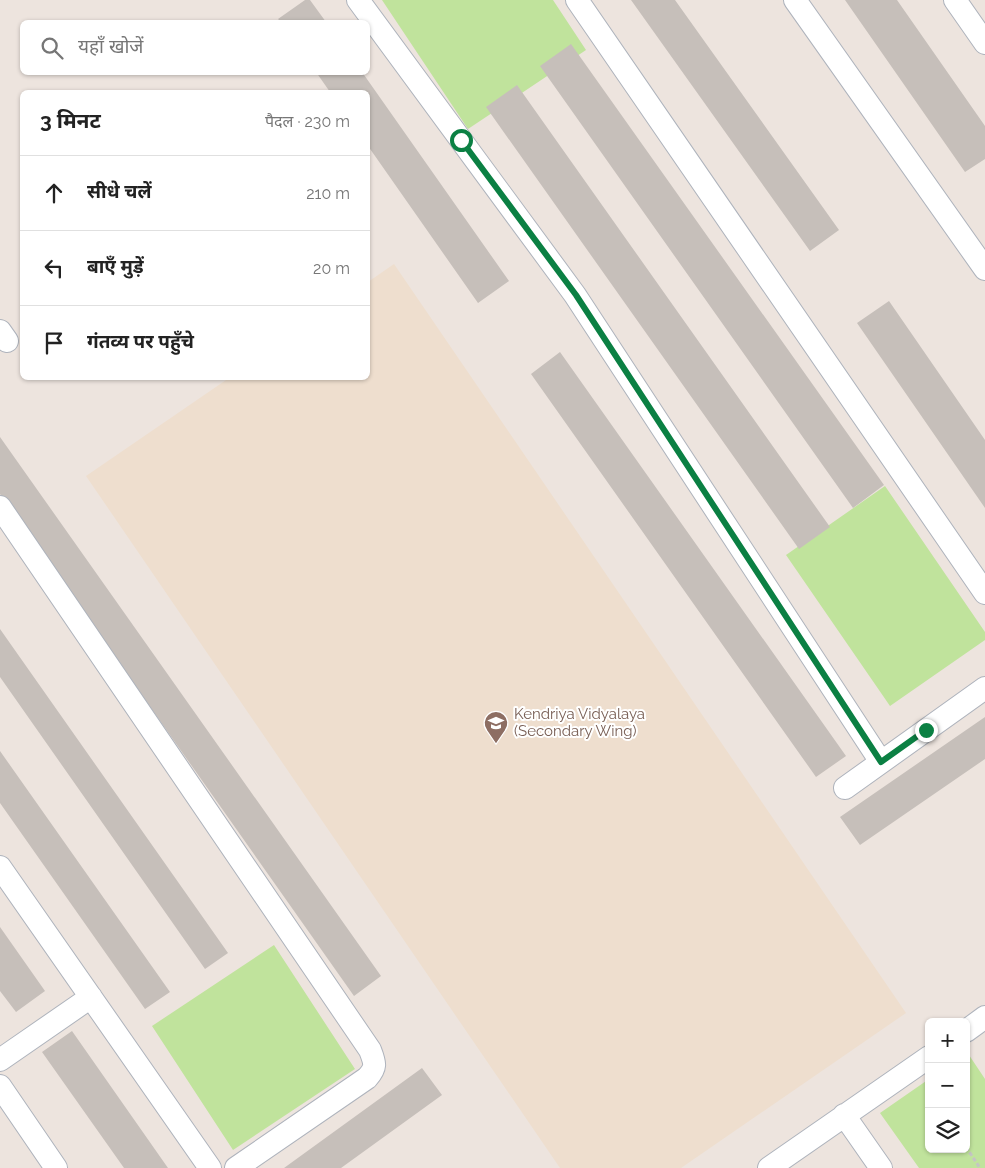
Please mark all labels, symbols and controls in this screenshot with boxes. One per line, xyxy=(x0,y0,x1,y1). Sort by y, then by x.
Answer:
search box xyxy=(20,20,370,75)
icon: search xyxy=(38,34,66,62)
text: यहाँ खोजें xyxy=(78,35,143,57)
text: 3 मिनट xyxy=(40,108,101,133)
text: पैदल · 230 m xyxy=(265,112,350,131)
route start xyxy=(450,129,473,152)
icon: ahead xyxy=(40,179,68,207)
text: सीधे चलें xyxy=(87,180,151,202)
text: 210 m xyxy=(306,184,350,203)
icon: left xyxy=(40,254,68,282)
text: बाएँ मुड़ें xyxy=(87,255,144,277)
text: 20 m xyxy=(313,259,350,278)
icon: arrive xyxy=(40,329,68,357)
text: गंतव्य पर पहुँचे xyxy=(87,330,194,352)
place label: Kendriya Vidyalaya (Secondary Wing) xyxy=(514,705,645,740)
school or university icon: Kendriya Vidyalaya (Secondary Wing) xyxy=(483,710,509,744)
route end xyxy=(915,719,938,742)
map controls xyxy=(925,1018,970,1153)
button: + xyxy=(925,1018,970,1063)
button: − xyxy=(925,1063,970,1108)
button: layers xyxy=(925,1108,970,1153)

